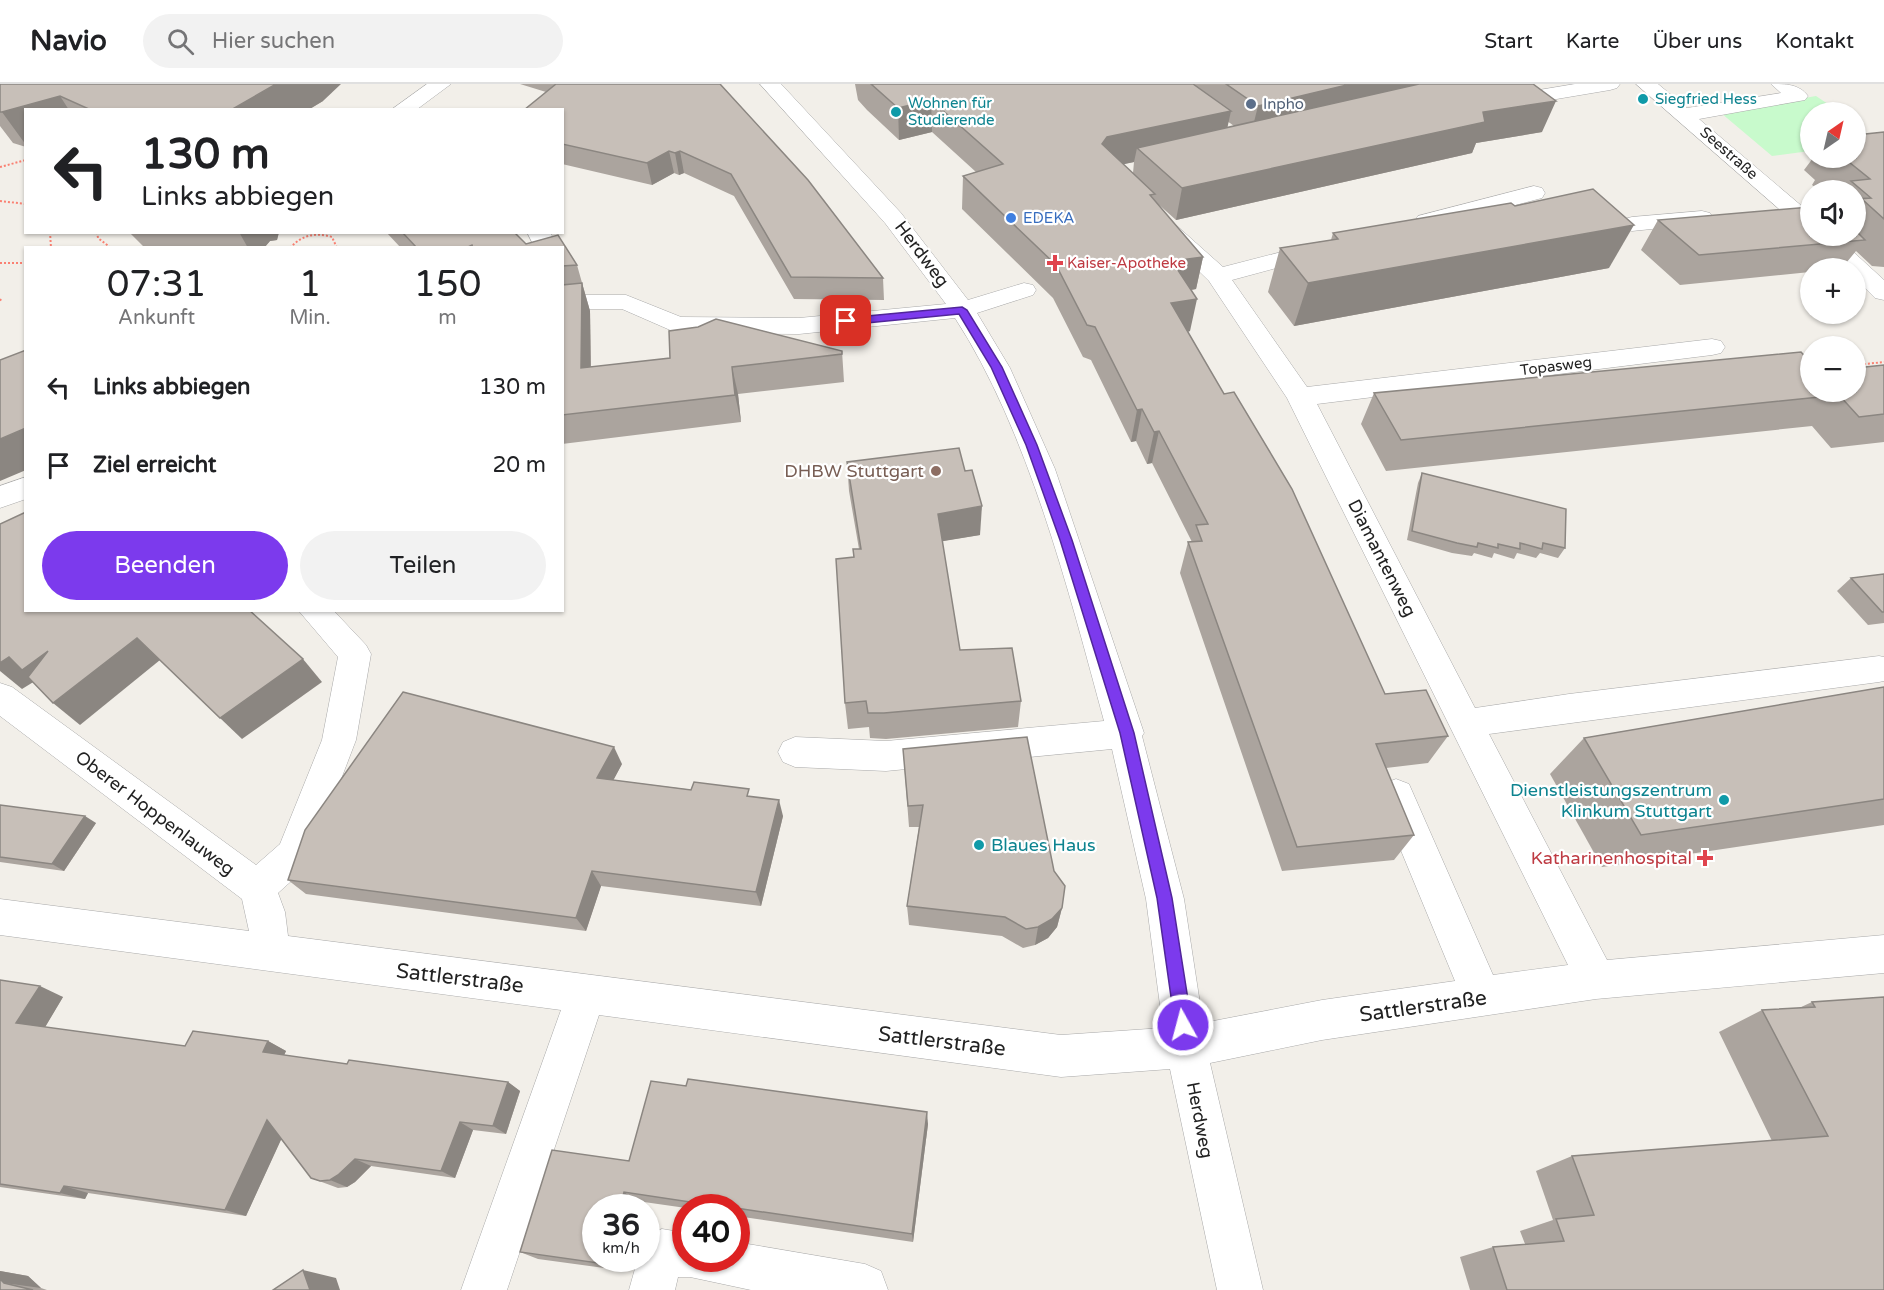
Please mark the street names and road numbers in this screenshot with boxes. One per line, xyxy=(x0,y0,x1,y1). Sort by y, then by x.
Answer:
street label: Seestraße xyxy=(1696,123,1762,183)
street label: Herdweg xyxy=(890,217,954,291)
street label: Topasweg xyxy=(1519,353,1593,379)
street label: Diamantenweg xyxy=(1343,496,1421,620)
street label: Oberer Hoppenlauweg xyxy=(71,746,239,880)
street label: Sattlerstraße xyxy=(395,958,525,999)
street label: Sattlerstraße xyxy=(1358,985,1488,1028)
street label: Sattlerstraße xyxy=(877,1021,1007,1062)
street label: Herdweg xyxy=(1182,1080,1218,1160)

